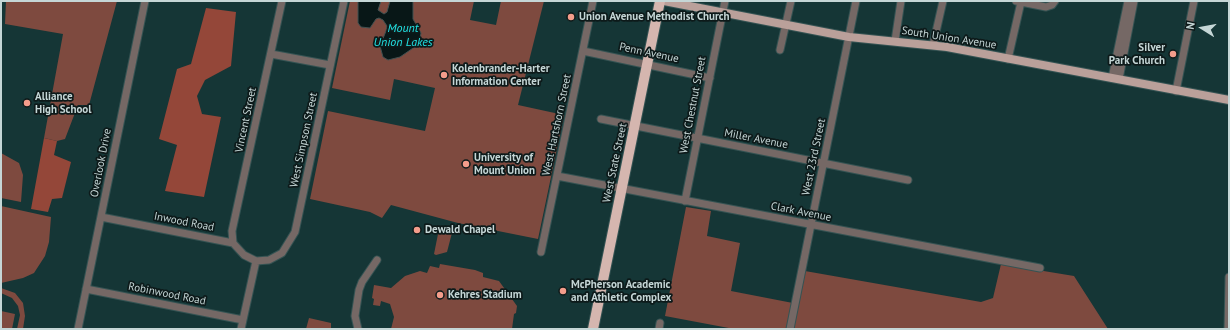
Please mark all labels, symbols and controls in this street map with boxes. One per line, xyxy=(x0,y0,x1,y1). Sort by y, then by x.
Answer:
north arrow xyxy=(1182,8,1222,48)
place label: Union Avenue Methodist Church xyxy=(579,10,730,24)
marker: Union Avenue Methodist Church xyxy=(566,12,576,22)
text: N xyxy=(1183,21,1198,31)
water label: Mount Union Lakes xyxy=(374,22,432,50)
street label: South Union Avenue xyxy=(901,24,997,52)
street label: Penn Avenue xyxy=(618,40,680,66)
place label: Silver Park Church xyxy=(1109,41,1165,67)
marker: Silver Park Church xyxy=(1168,49,1178,59)
street label: West Chestnut Street xyxy=(677,55,709,155)
place label: Kolenbrander-Harter Information Center xyxy=(452,62,550,88)
marker: Kolenbrander-Harter Information Center xyxy=(439,70,449,80)
street label: West Hartshorn Street xyxy=(540,73,574,177)
street label: Vincent Street xyxy=(233,86,259,154)
place label: Alliance High School xyxy=(35,90,91,116)
street label: West Simpson Street xyxy=(287,91,321,189)
marker: Alliance High School xyxy=(22,98,32,108)
street label: West 23rd Street xyxy=(799,117,829,197)
street label: West State Street xyxy=(600,122,630,204)
street label: Miller Avenue xyxy=(723,126,789,152)
street label: Overlook Drive xyxy=(88,128,114,198)
place label: University of Mount Union xyxy=(474,151,535,177)
marker: University of Mount Union xyxy=(461,159,471,169)
street label: Clark Avenue xyxy=(770,200,832,224)
street label: Inwood Road xyxy=(153,210,215,234)
place label: Dewald Chapel xyxy=(425,223,495,237)
marker: Dewald Chapel xyxy=(412,225,422,235)
place label: McPherson Academic and Athletic Complex xyxy=(571,278,671,304)
street label: Robinwood Road xyxy=(127,280,207,308)
marker: McPherson Academic and Athletic Complex xyxy=(558,286,568,296)
place label: Kehres Stadium xyxy=(448,288,522,302)
marker: Kehres Stadium xyxy=(435,290,445,300)

